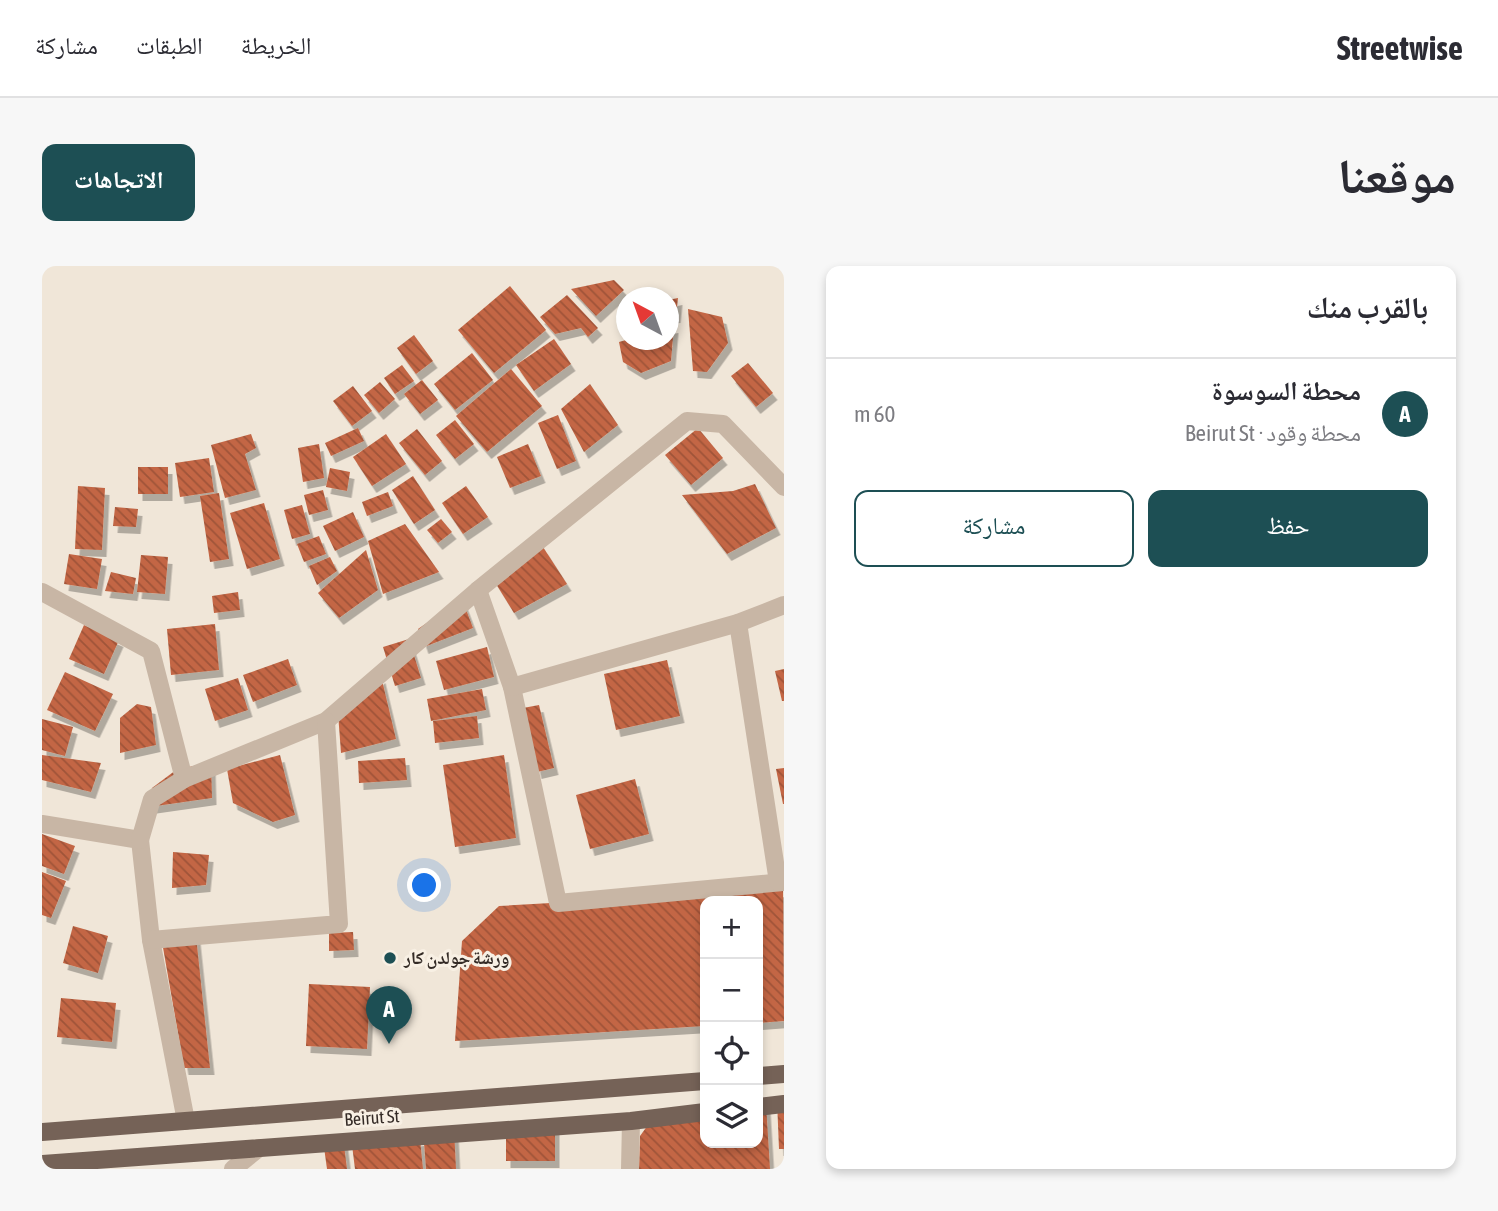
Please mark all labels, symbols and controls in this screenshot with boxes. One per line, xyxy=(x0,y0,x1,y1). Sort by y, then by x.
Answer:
text: Streetwise xyxy=(1337,29,1463,67)
text: مشاركة xyxy=(35,32,98,59)
text: الطبقات xyxy=(136,32,203,59)
text: الخريطة xyxy=(241,32,311,59)
button: الاتجاهات xyxy=(42,144,195,221)
text: موقعنا xyxy=(1338,147,1456,203)
north arrow xyxy=(616,287,679,350)
text: بالقرب منك xyxy=(1307,290,1428,324)
text: محطة السوسوة xyxy=(1212,376,1361,406)
text: 60 m xyxy=(854,401,895,427)
text: A xyxy=(1399,401,1411,427)
text: محطة وقود · Beirut St xyxy=(1185,420,1361,446)
button: مشاركة xyxy=(854,490,1134,567)
button: حفظ xyxy=(1148,490,1428,567)
your location xyxy=(407,868,441,902)
map controls xyxy=(700,896,763,1148)
button: + xyxy=(700,896,763,959)
place label: ورشة جولدن كار xyxy=(403,947,510,969)
marker: ورشة جولدن كار xyxy=(382,950,398,966)
button: − xyxy=(700,959,763,1022)
pin: A xyxy=(366,986,412,1044)
button: locate xyxy=(700,1022,763,1085)
button: layers xyxy=(700,1085,763,1148)
street label: Beirut St xyxy=(344,1105,400,1130)

